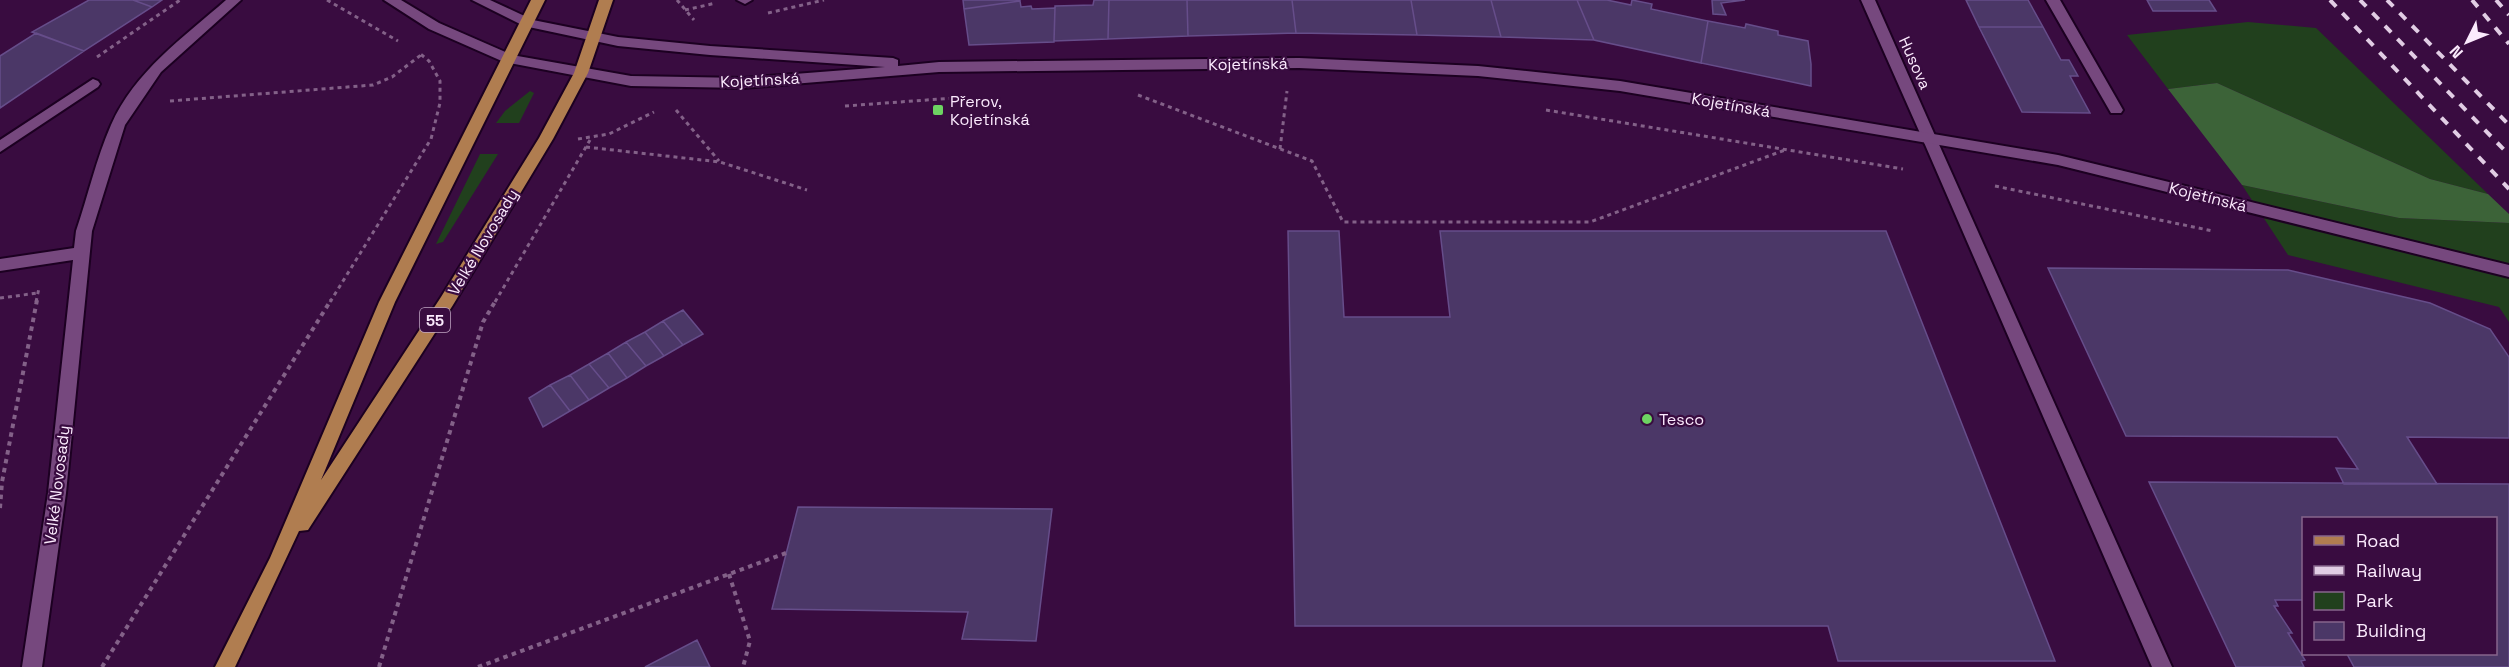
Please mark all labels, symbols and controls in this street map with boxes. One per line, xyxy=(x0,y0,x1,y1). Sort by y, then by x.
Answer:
north arrow xyxy=(2437,12,2497,72)
street label: Husova xyxy=(1894,33,1936,93)
text: N xyxy=(2445,41,2468,63)
street label: Kojetínská xyxy=(1208,53,1288,75)
street label: Kojetínská xyxy=(720,67,800,93)
street label: Kojetínská xyxy=(1690,88,1772,122)
place label: Přerov, Kojetínská xyxy=(950,91,1030,130)
marker: Přerov, Kojetínská xyxy=(931,103,945,117)
street label: Kojetínská xyxy=(2167,177,2249,217)
street label: Velké Novosady xyxy=(443,185,523,299)
road number: 55 xyxy=(420,308,450,332)
place label: Tesco xyxy=(1659,409,1704,430)
marker: Tesco xyxy=(1640,412,1654,426)
street label: Velké Novosady xyxy=(39,424,75,546)
legend xyxy=(2302,517,2497,655)
text: Road xyxy=(2356,529,2400,552)
text: Railway xyxy=(2356,559,2422,582)
text: Park xyxy=(2356,589,2394,612)
text: Building xyxy=(2356,619,2426,642)

